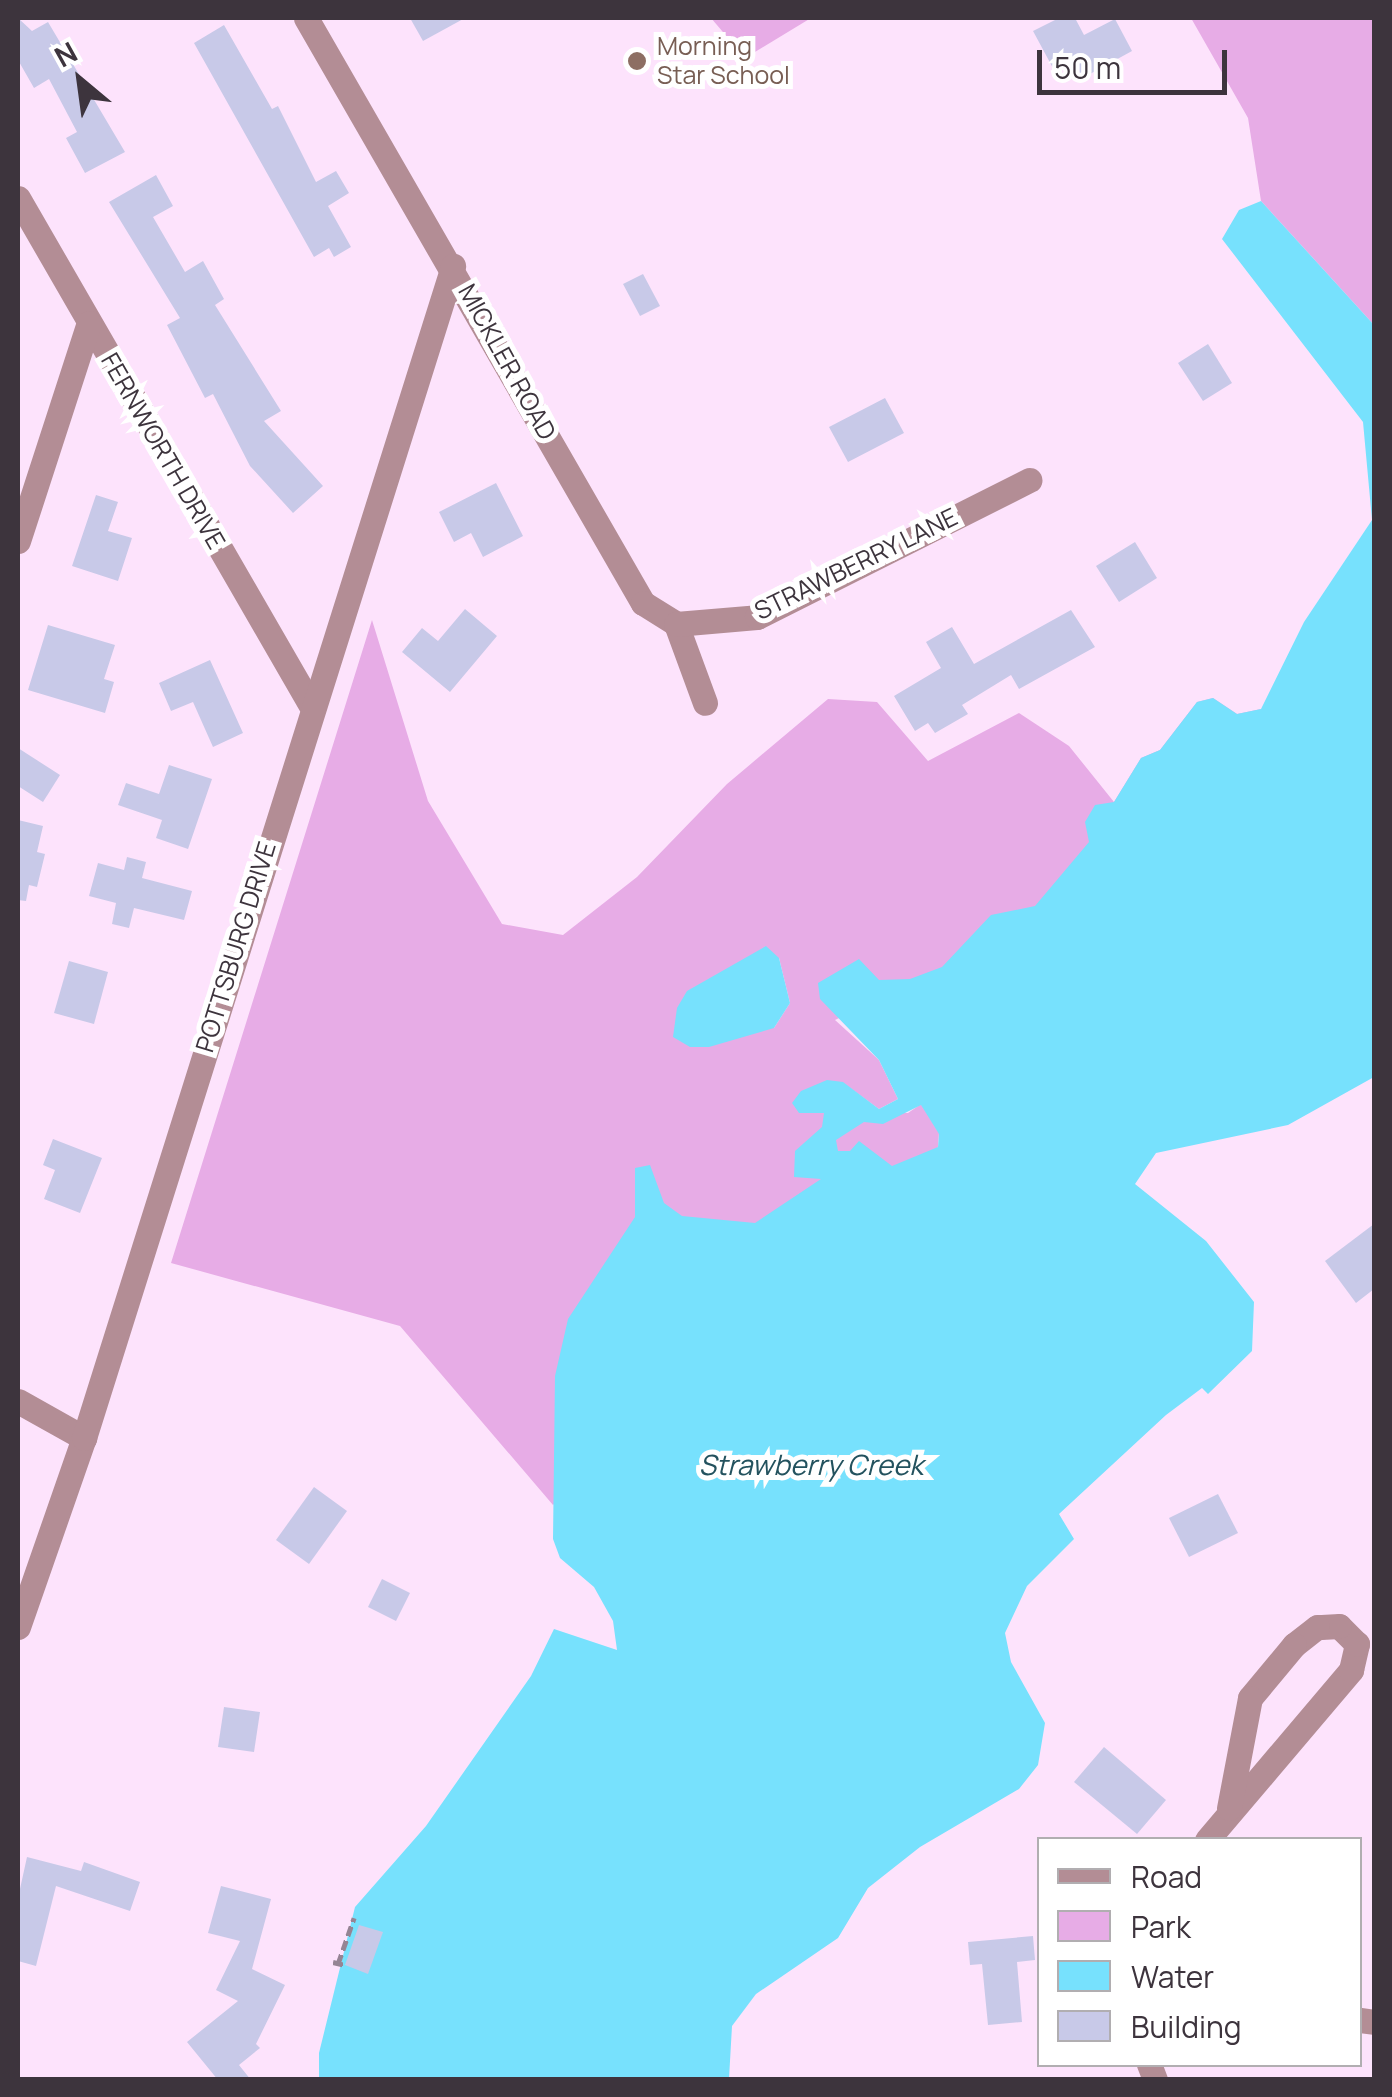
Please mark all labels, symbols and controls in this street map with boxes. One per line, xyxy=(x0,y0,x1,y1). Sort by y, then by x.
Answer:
north arrow xyxy=(30,30,130,130)
scale bar xyxy=(1042,30,1232,92)
text: N xyxy=(47,32,83,75)
place label: Morning Star School xyxy=(657,32,790,91)
text: 50 m xyxy=(1054,47,1121,88)
marker: Morning Star School xyxy=(626,50,648,72)
street label: MICKLER ROAD xyxy=(452,279,562,445)
street label: FERNWORTH DRIVE xyxy=(95,348,231,554)
street label: STRAWBERRY LANE xyxy=(749,502,963,626)
street label: POTTSBURG DRIVE xyxy=(190,838,282,1056)
water label: Strawberry Creek xyxy=(699,1447,923,1481)
legend xyxy=(1037,1837,1362,2067)
text: Road xyxy=(1131,1856,1202,1897)
text: Park xyxy=(1131,1906,1191,1947)
text: Water xyxy=(1131,1956,1214,1997)
text: Building xyxy=(1131,2006,1242,2047)

